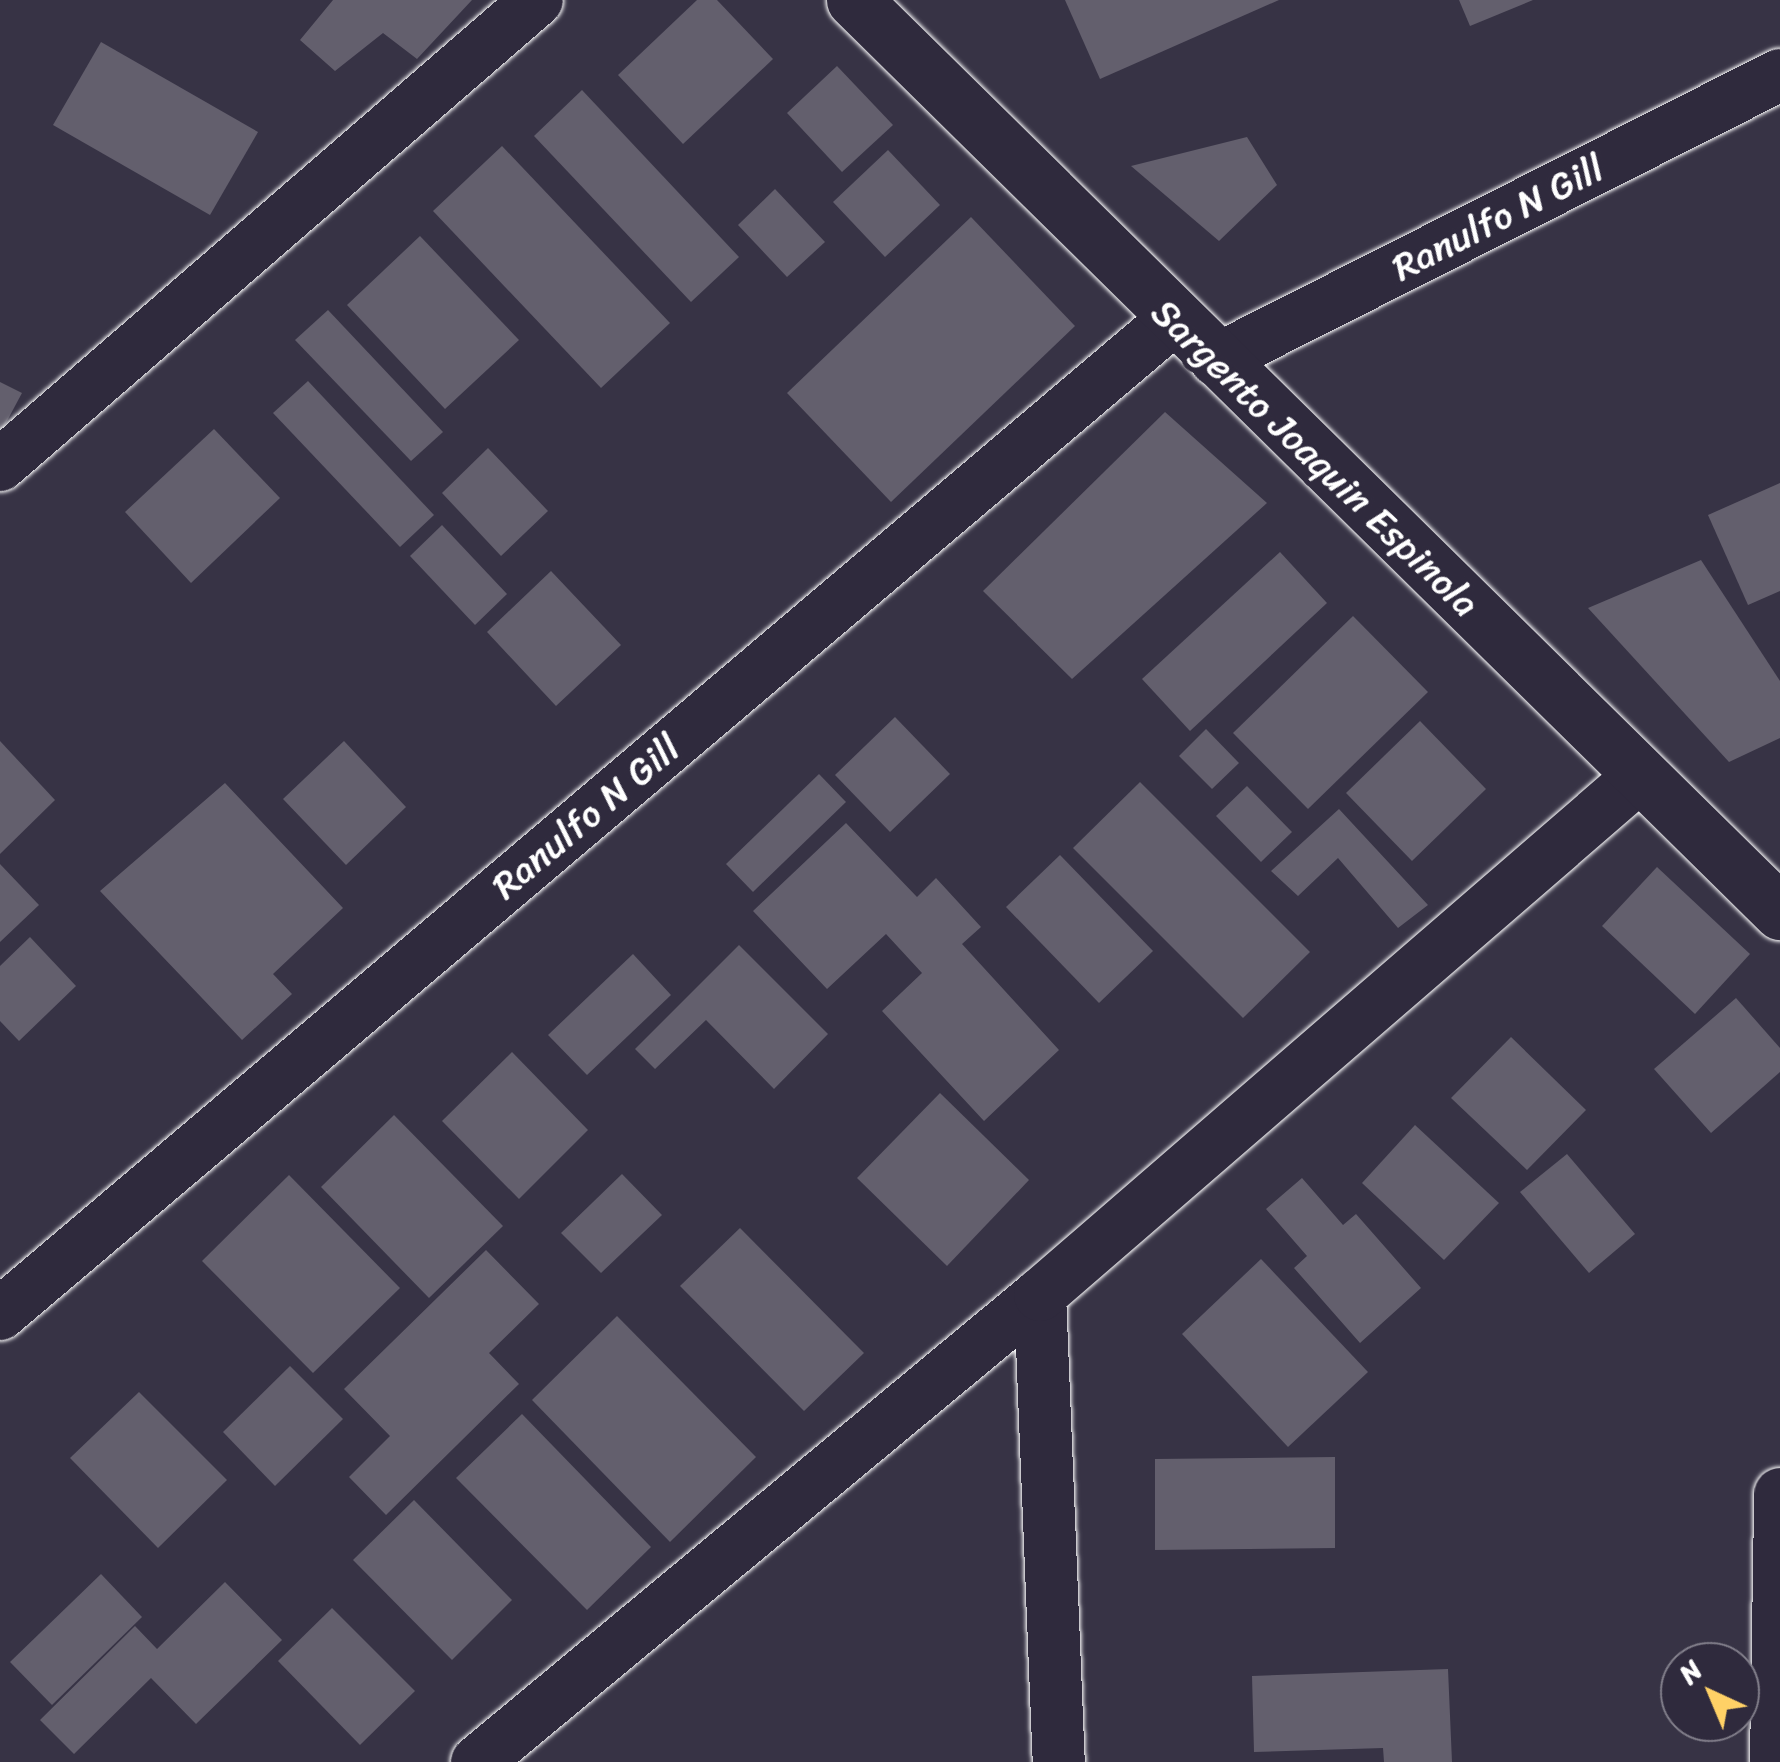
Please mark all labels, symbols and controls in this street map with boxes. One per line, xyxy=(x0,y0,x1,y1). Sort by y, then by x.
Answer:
street label: Ranulfo N Gill xyxy=(1385,145,1611,291)
street label: Sargento Joaquin Espinola xyxy=(1142,289,1488,627)
street label: Ranulfo N Gill xyxy=(483,725,689,909)
north arrow xyxy=(1660,1642,1760,1742)
text: N xyxy=(1666,1647,1714,1696)

